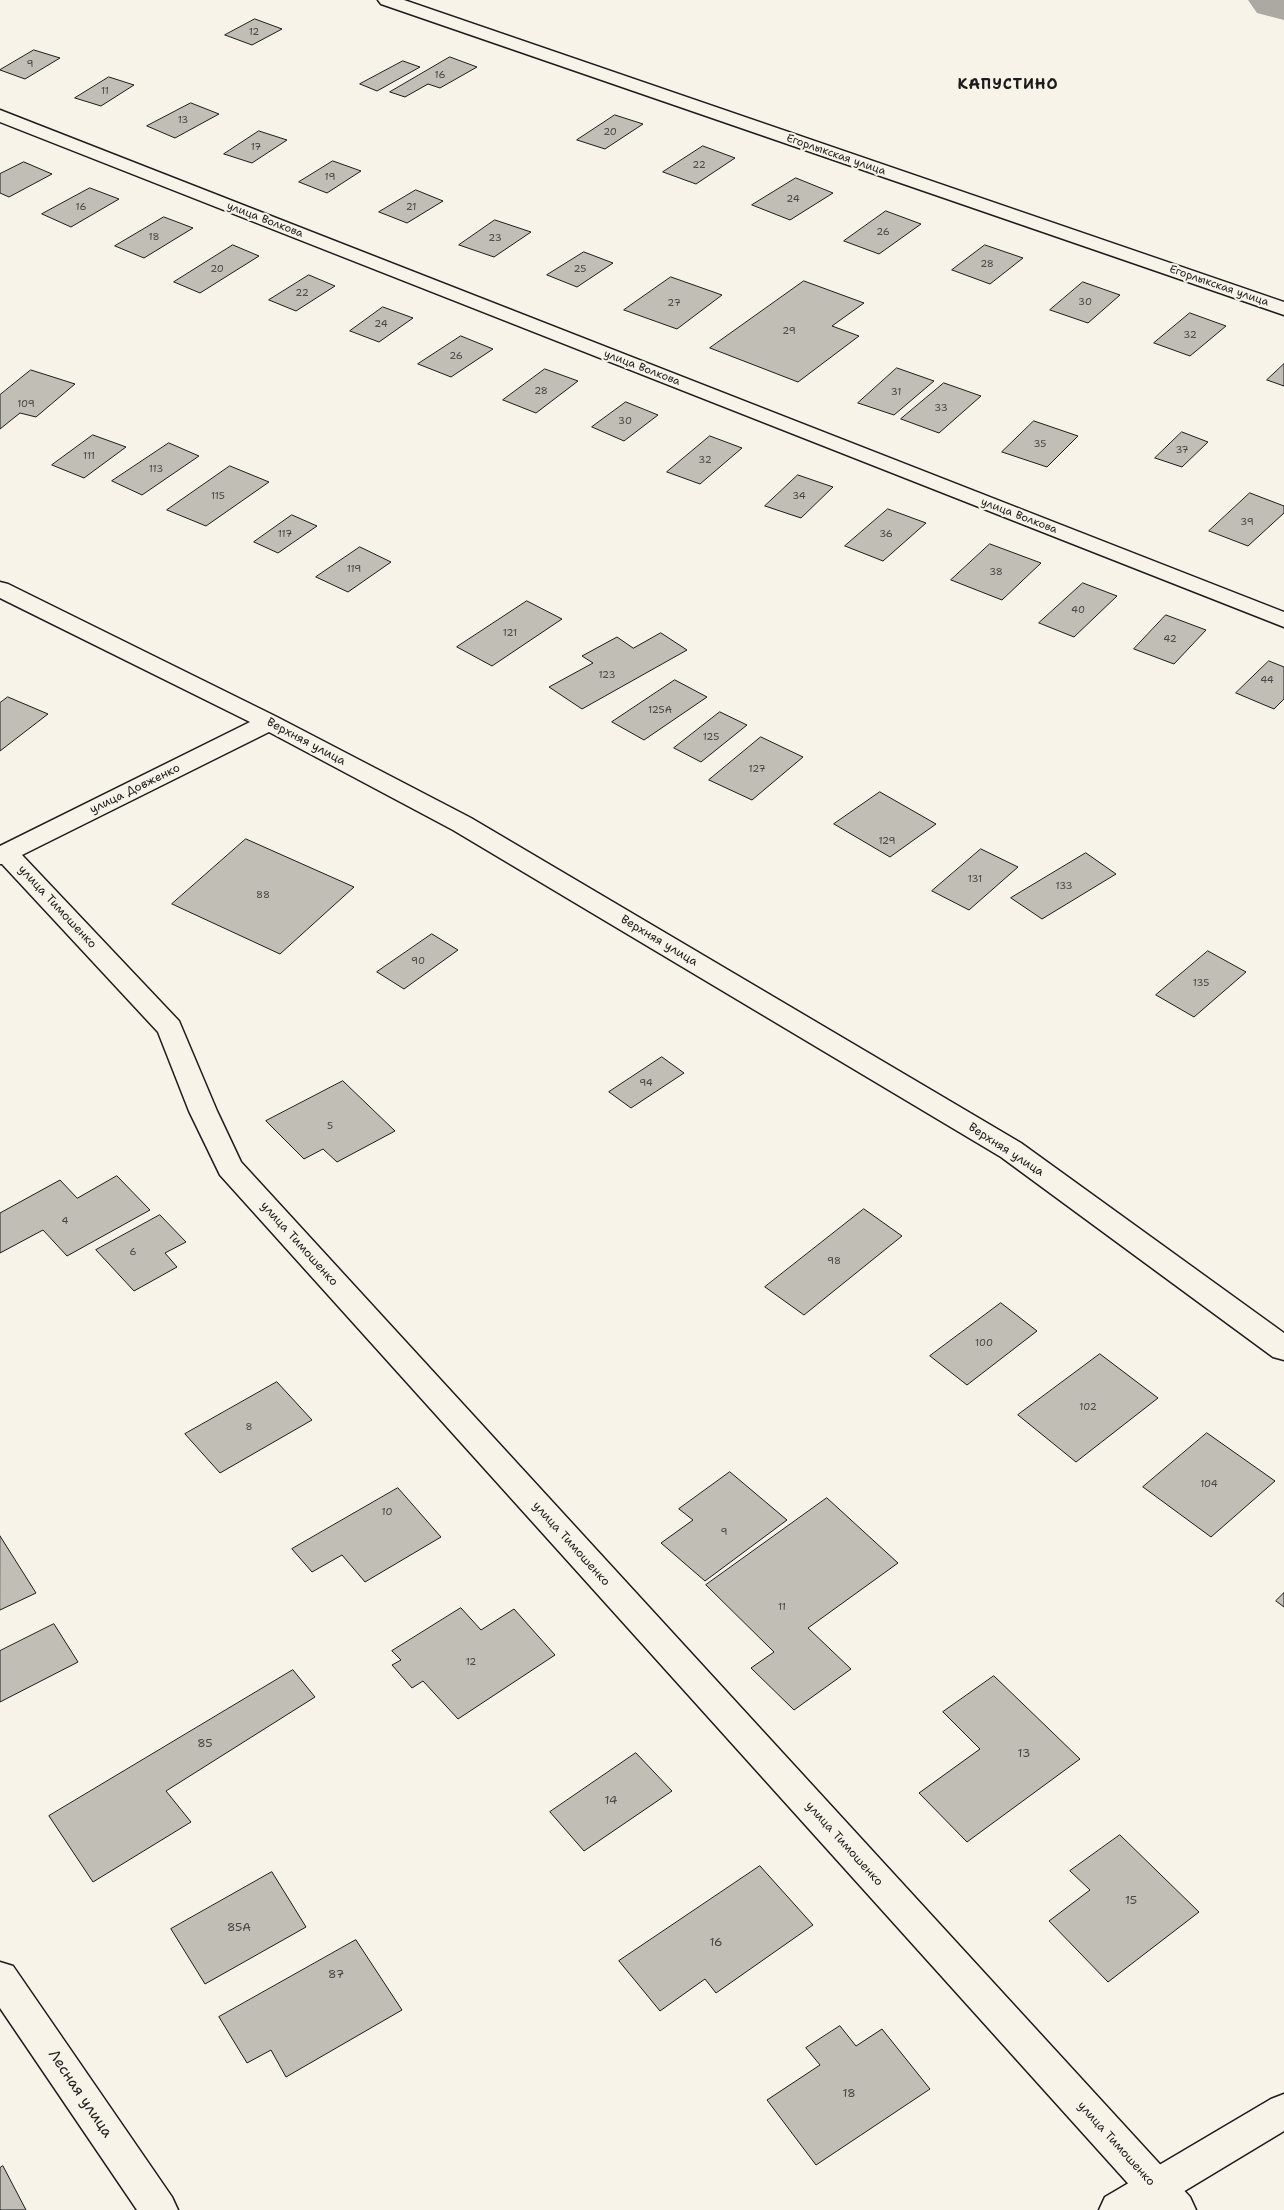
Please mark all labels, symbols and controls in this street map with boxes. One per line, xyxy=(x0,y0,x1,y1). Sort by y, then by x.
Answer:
house number: 12 xyxy=(249,26,259,38)
house number: 9 xyxy=(27,58,33,70)
house number: 16 xyxy=(435,69,445,81)
district label: КАПУСТИНО xyxy=(956,76,1060,94)
house number: 11 xyxy=(101,85,109,97)
house number: 13 xyxy=(178,114,188,126)
house number: 20 xyxy=(603,126,617,138)
street label: Егорлыкская улица xyxy=(784,132,888,178)
house number: 17 xyxy=(251,141,261,153)
house number: 22 xyxy=(692,159,706,171)
house number: 19 xyxy=(325,171,335,183)
house number: 24 xyxy=(786,193,800,205)
street label: улица Волкова xyxy=(225,199,305,241)
house number: 16 xyxy=(76,201,86,213)
house number: 21 xyxy=(406,201,416,213)
house number: 26 xyxy=(876,226,890,238)
house number: 18 xyxy=(148,231,160,243)
house number: 23 xyxy=(488,232,502,244)
house number: 28 xyxy=(980,258,994,270)
house number: 20 xyxy=(210,263,224,275)
house number: 25 xyxy=(574,263,586,275)
street label: Егорлыкская улица xyxy=(1167,263,1271,309)
house number: 22 xyxy=(295,287,309,299)
house number: 30 xyxy=(1078,296,1092,308)
house number: 27 xyxy=(667,297,681,309)
house number: 24 xyxy=(374,318,388,330)
house number: 29 xyxy=(782,325,796,337)
house number: 32 xyxy=(1183,329,1197,341)
street label: улица Волкова xyxy=(602,347,682,389)
house number: 26 xyxy=(449,350,463,362)
house number: 28 xyxy=(534,385,548,397)
house number: 31 xyxy=(891,386,901,398)
house number: 109 xyxy=(17,398,35,410)
house number: 33 xyxy=(934,402,948,414)
house number: 30 xyxy=(618,415,632,427)
house number: 35 xyxy=(1034,438,1046,450)
house number: 37 xyxy=(1175,444,1189,456)
house number: 111 xyxy=(83,450,95,462)
house number: 32 xyxy=(698,454,712,466)
house number: 113 xyxy=(149,463,163,475)
house number: 115 xyxy=(211,490,225,502)
house number: 34 xyxy=(792,490,806,502)
street label: улица Волкова xyxy=(979,495,1059,537)
house number: 39 xyxy=(1240,516,1254,528)
house number: 117 xyxy=(278,528,292,540)
house number: 36 xyxy=(879,528,893,540)
house number: 119 xyxy=(347,563,361,575)
house number: 38 xyxy=(989,566,1003,578)
house number: 40 xyxy=(1071,604,1085,616)
house number: 121 xyxy=(503,627,517,639)
house number: 42 xyxy=(1163,633,1177,645)
house number: 123 xyxy=(598,669,616,681)
house number: 44 xyxy=(1260,674,1274,686)
house number: 125А xyxy=(648,704,672,716)
street label: Верхняя улица xyxy=(264,715,348,769)
house number: 125 xyxy=(703,731,719,743)
street label: улица Довженко xyxy=(87,761,183,817)
house number: 127 xyxy=(749,763,765,775)
house number: 129 xyxy=(878,835,896,847)
street label: улица Тимошенко xyxy=(15,862,99,952)
house number: 131 xyxy=(968,873,982,885)
house number: 133 xyxy=(1055,880,1073,892)
house number: 88 xyxy=(256,889,270,901)
street label: Верхняя улица xyxy=(618,912,700,970)
house number: 90 xyxy=(411,955,425,967)
house number: 135 xyxy=(1193,977,1209,989)
house number: 94 xyxy=(639,1077,653,1089)
house number: 5 xyxy=(327,1120,333,1132)
street label: Верхняя улица xyxy=(965,1120,1047,1180)
street label: улица Тимошенко xyxy=(257,1199,341,1289)
house number: 4 xyxy=(62,1215,68,1227)
house number: 6 xyxy=(130,1246,136,1258)
house number: 98 xyxy=(827,1255,841,1267)
house number: 100 xyxy=(975,1337,993,1349)
house number: 102 xyxy=(1079,1401,1097,1413)
house number: 8 xyxy=(246,1421,252,1433)
house number: 104 xyxy=(1200,1478,1218,1490)
street label: улица Тимошенко xyxy=(529,1499,613,1589)
house number: 10 xyxy=(382,1506,392,1518)
house number: 9 xyxy=(721,1526,727,1538)
house number: 11 xyxy=(778,1601,786,1613)
house number: 12 xyxy=(466,1656,476,1668)
house number: 85 xyxy=(197,1737,213,1751)
house number: 13 xyxy=(1018,1747,1030,1761)
house number: 14 xyxy=(605,1794,617,1808)
street label: улица Тимошенко xyxy=(802,1799,886,1889)
house number: 15 xyxy=(1125,1894,1137,1908)
house number: 85А xyxy=(227,1921,251,1935)
house number: 16 xyxy=(709,1936,723,1950)
house number: 87 xyxy=(328,1968,344,1982)
street label: Лесная улица xyxy=(44,2047,116,2141)
house number: 18 xyxy=(842,2087,856,2101)
street label: улица Тимошенко xyxy=(1074,2099,1158,2189)

